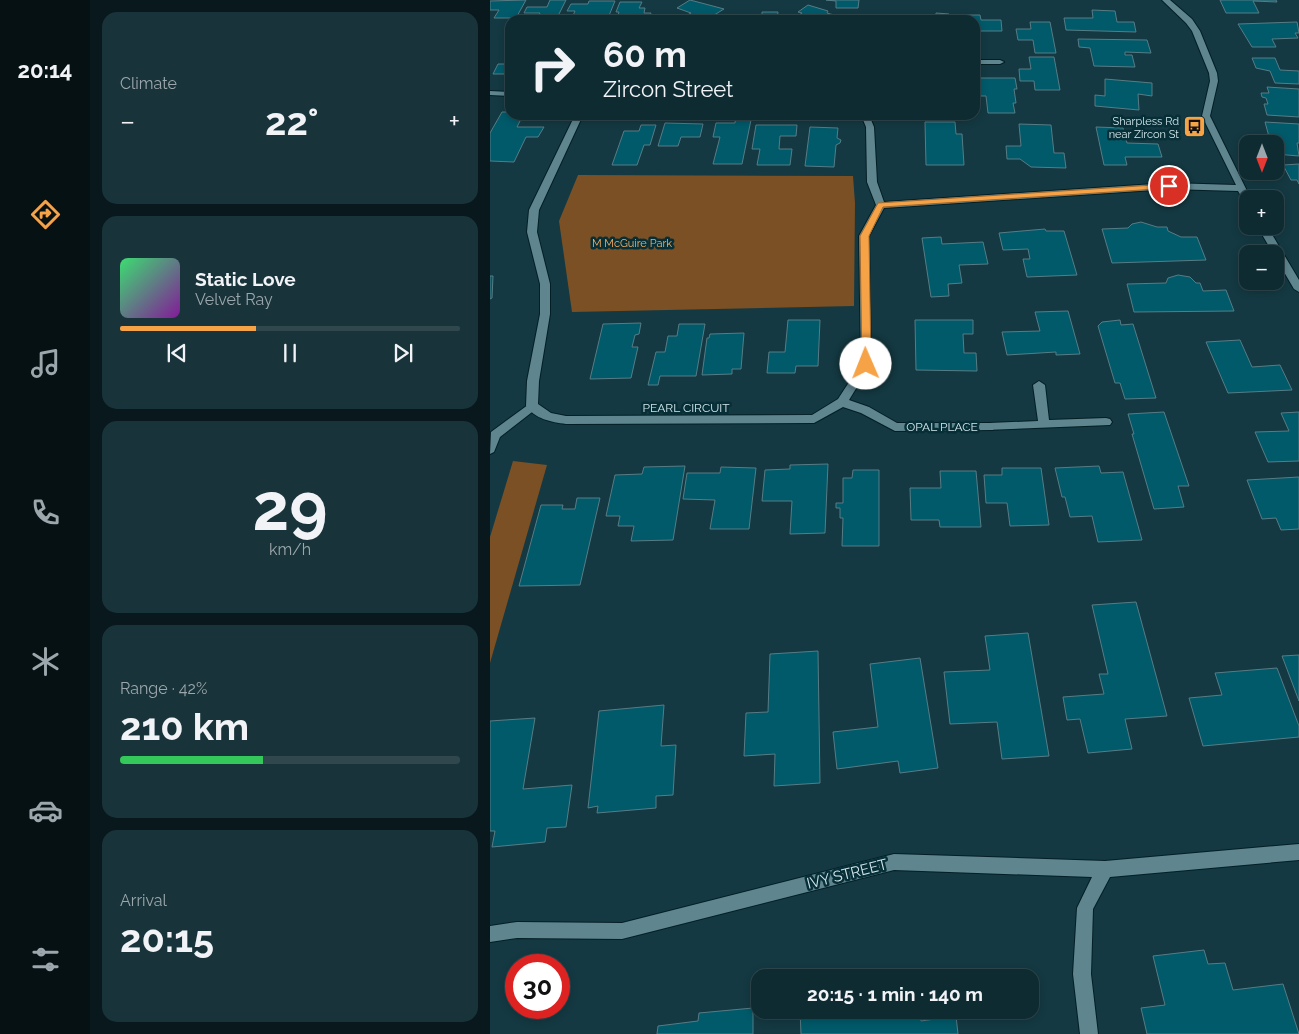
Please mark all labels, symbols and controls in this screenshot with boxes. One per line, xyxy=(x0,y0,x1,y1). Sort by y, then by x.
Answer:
text: 60 m xyxy=(603,34,687,75)
icon: right xyxy=(520,35,585,100)
text: 20:14 xyxy=(18,57,72,83)
text: Climate xyxy=(120,74,177,93)
text: Zircon Street xyxy=(603,76,734,102)
text: 22° xyxy=(265,99,318,144)
text: − xyxy=(120,105,135,138)
text: + xyxy=(448,105,460,138)
place label: Sharpless Rd near Zircon St xyxy=(1109,115,1179,141)
bus stop icon: Sharpless Rd near Zircon St xyxy=(1183,115,1207,139)
north arrow xyxy=(1239,135,1284,180)
map controls xyxy=(1239,135,1284,290)
pin xyxy=(1148,165,1190,207)
icon: arrive xyxy=(1155,172,1183,200)
button: + xyxy=(1239,190,1284,235)
icon: directions xyxy=(28,197,63,232)
park label: M McGuire Park xyxy=(592,237,672,250)
button: − xyxy=(1239,245,1284,290)
text: Static Love xyxy=(195,268,296,290)
text: Velvet Ray xyxy=(195,290,273,309)
position arrow xyxy=(839,337,891,389)
icon: previous xyxy=(163,339,191,367)
icon: pause xyxy=(276,339,304,367)
icon: next xyxy=(389,339,417,367)
icon: music xyxy=(28,346,63,381)
street label: PEARL CIRCUIT xyxy=(642,401,730,415)
street label: OPAL PLACE xyxy=(906,420,978,434)
text: 29 xyxy=(253,469,327,545)
icon: phone xyxy=(28,495,63,530)
text: km/h xyxy=(269,540,311,559)
icon: climate xyxy=(28,644,63,679)
text: Range · 42% xyxy=(120,679,207,698)
text: 210 km xyxy=(120,704,249,749)
icon: car xyxy=(28,793,63,828)
street label: IVY STREET xyxy=(805,855,889,893)
text: Arrival xyxy=(120,891,167,910)
text: 20:15 xyxy=(120,916,214,961)
icon: filters xyxy=(28,942,63,977)
speed limit sign: 30 xyxy=(505,954,570,1019)
text: 20:15 · 1 min · 140 m xyxy=(807,983,983,1005)

